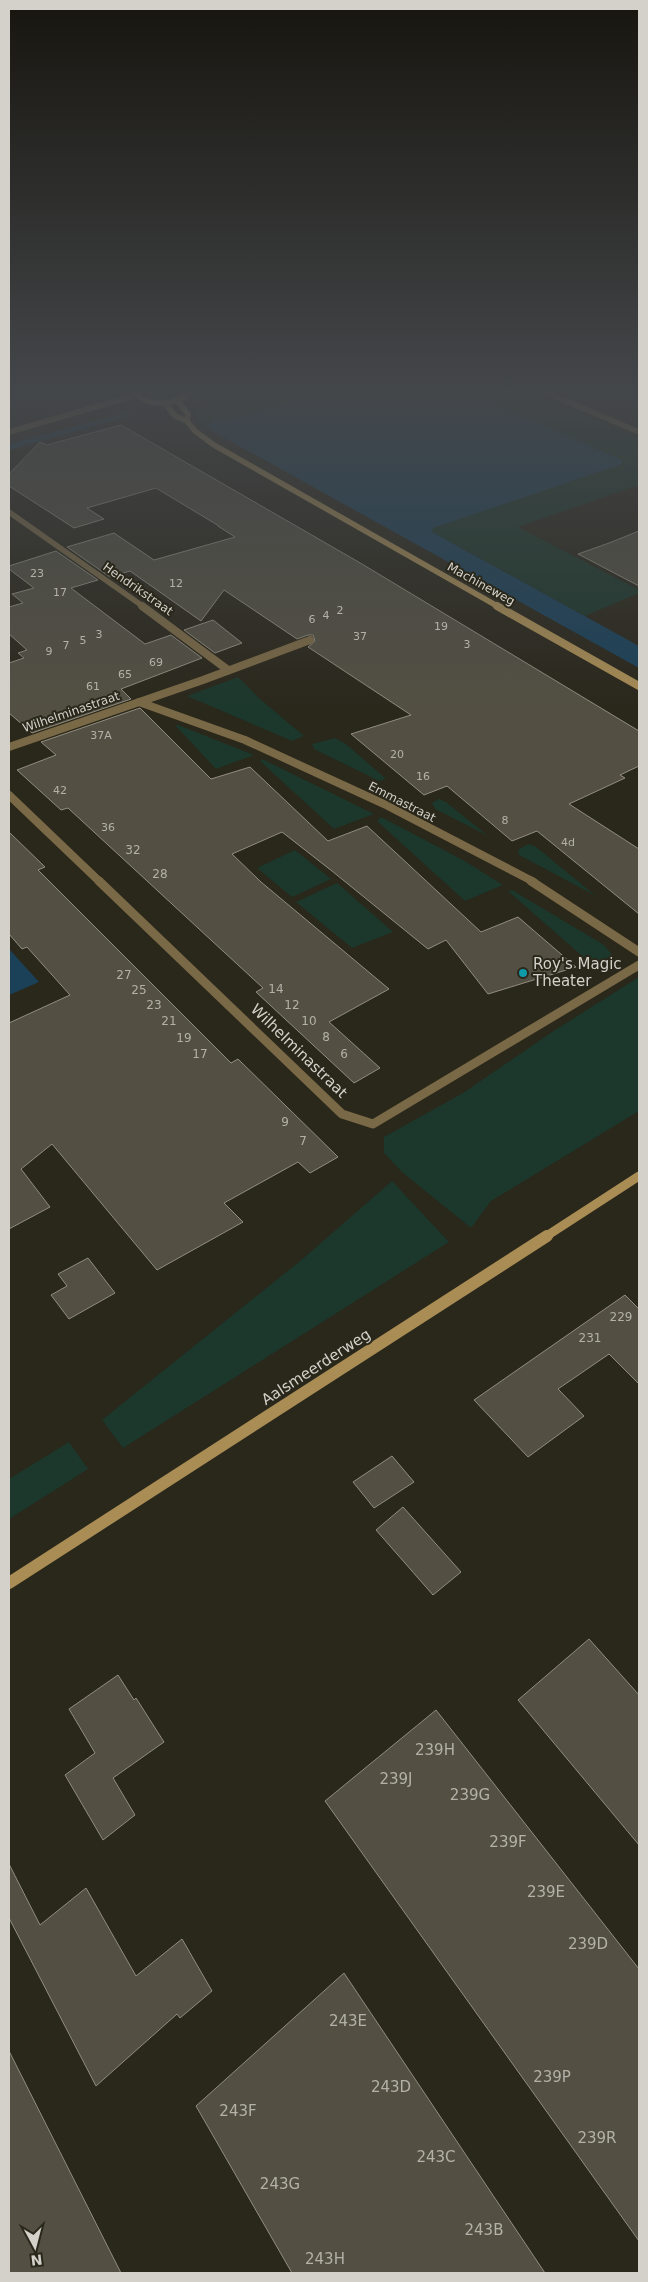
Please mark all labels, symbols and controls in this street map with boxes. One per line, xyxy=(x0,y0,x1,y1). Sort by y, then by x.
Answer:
street label: Hendrikstraat xyxy=(100,560,176,618)
street label: Machineweg xyxy=(445,560,517,608)
house number: 23 xyxy=(30,567,44,580)
house number: 12 xyxy=(169,577,183,590)
house number: 17 xyxy=(53,586,67,599)
house number: 2 xyxy=(337,604,344,617)
house number: 4 xyxy=(323,609,330,622)
house number: 6 xyxy=(309,613,316,626)
house number: 19 xyxy=(434,620,448,633)
house number: 3 xyxy=(96,628,103,641)
house number: 37 xyxy=(353,630,367,643)
house number: 5 xyxy=(80,634,87,647)
house number: 3 xyxy=(464,638,471,651)
house number: 7 xyxy=(63,639,70,652)
house number: 9 xyxy=(46,645,53,658)
house number: 69 xyxy=(149,656,163,669)
house number: 65 xyxy=(118,668,132,681)
house number: 61 xyxy=(86,680,100,693)
street label: Wilhelminastraat xyxy=(21,689,122,735)
house number: 37A xyxy=(90,729,112,742)
house number: 20 xyxy=(390,748,404,761)
house number: 16 xyxy=(416,770,430,783)
street label: Emmastraat xyxy=(366,779,438,825)
house number: 42 xyxy=(53,784,67,797)
house number: 8 xyxy=(502,814,509,827)
house number: 36 xyxy=(101,821,115,834)
house number: 4d xyxy=(561,836,575,849)
house number: 32 xyxy=(125,843,141,857)
house number: 28 xyxy=(152,867,168,881)
place label: Roy's Magic Theater xyxy=(532,955,622,990)
marker: Roy's Magic Theater xyxy=(517,967,529,979)
house number: 27 xyxy=(116,968,132,982)
house number: 14 xyxy=(268,982,284,996)
house number: 25 xyxy=(131,983,147,997)
house number: 23 xyxy=(146,998,162,1012)
house number: 12 xyxy=(284,998,300,1012)
street label: Wilhelminastraat xyxy=(247,1000,351,1102)
house number: 21 xyxy=(161,1014,177,1028)
house number: 10 xyxy=(301,1014,317,1028)
house number: 8 xyxy=(322,1030,330,1044)
house number: 19 xyxy=(176,1031,192,1045)
house number: 17 xyxy=(192,1047,208,1061)
house number: 6 xyxy=(340,1047,348,1061)
house number: 9 xyxy=(281,1115,289,1129)
house number: 7 xyxy=(299,1134,307,1148)
house number: 229 xyxy=(610,1310,632,1324)
street label: Aalsmeerderweg xyxy=(258,1325,374,1409)
house number: 231 xyxy=(579,1331,601,1345)
house number: 239H xyxy=(415,1741,455,1759)
house number: 239J xyxy=(379,1770,413,1788)
house number: 239G xyxy=(450,1786,490,1804)
house number: 239F xyxy=(489,1833,527,1851)
house number: 239E xyxy=(527,1883,565,1901)
house number: 239D xyxy=(568,1935,608,1953)
house number: 243E xyxy=(329,2012,367,2030)
house number: 239P xyxy=(533,2068,571,2086)
house number: 243D xyxy=(371,2078,411,2096)
house number: 243F xyxy=(219,2102,257,2120)
house number: 239R xyxy=(577,2129,617,2147)
house number: 243C xyxy=(416,2148,456,2166)
house number: 243G xyxy=(260,2175,300,2193)
house number: 243B xyxy=(465,2221,503,2239)
north arrow xyxy=(10,2222,60,2272)
house number: 243H xyxy=(305,2250,345,2268)
text: N xyxy=(30,2251,43,2269)

